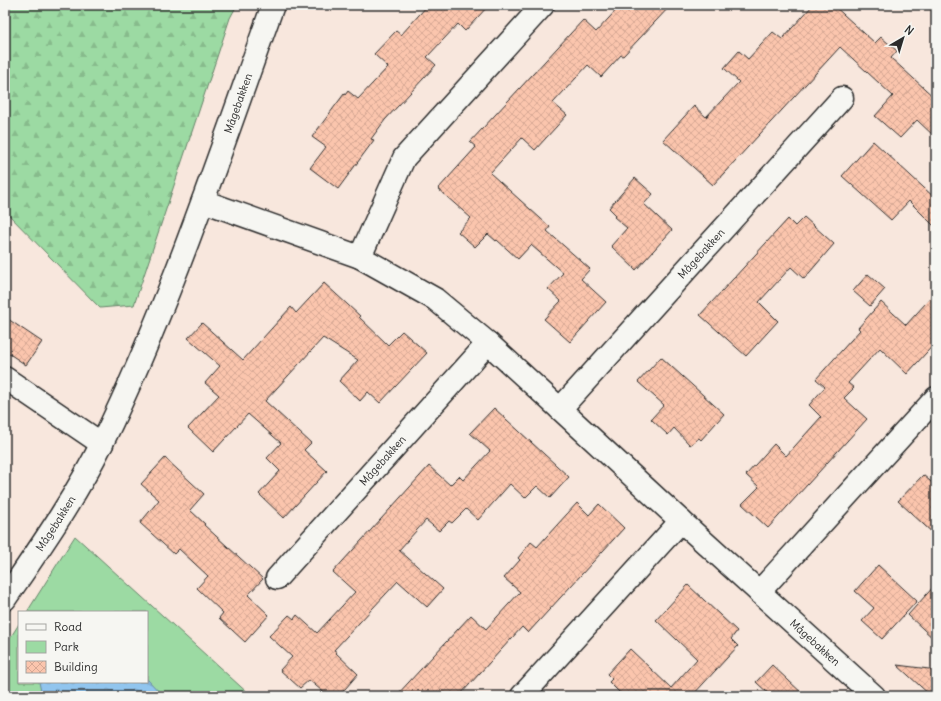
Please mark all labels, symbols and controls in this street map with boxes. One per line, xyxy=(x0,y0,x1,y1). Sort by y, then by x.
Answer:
north arrow xyxy=(883,18,923,58)
text: N xyxy=(902,22,916,38)
street label: Mågebakken xyxy=(221,71,255,135)
street label: Mågebakken xyxy=(675,225,727,281)
street label: Mågebakken xyxy=(356,432,409,489)
street label: Mågebakken xyxy=(33,493,78,554)
legend xyxy=(18,611,148,683)
street label: Mågebakken xyxy=(787,616,843,669)
text: Road xyxy=(54,619,82,634)
text: Park xyxy=(54,639,79,654)
text: Building xyxy=(54,659,98,674)

